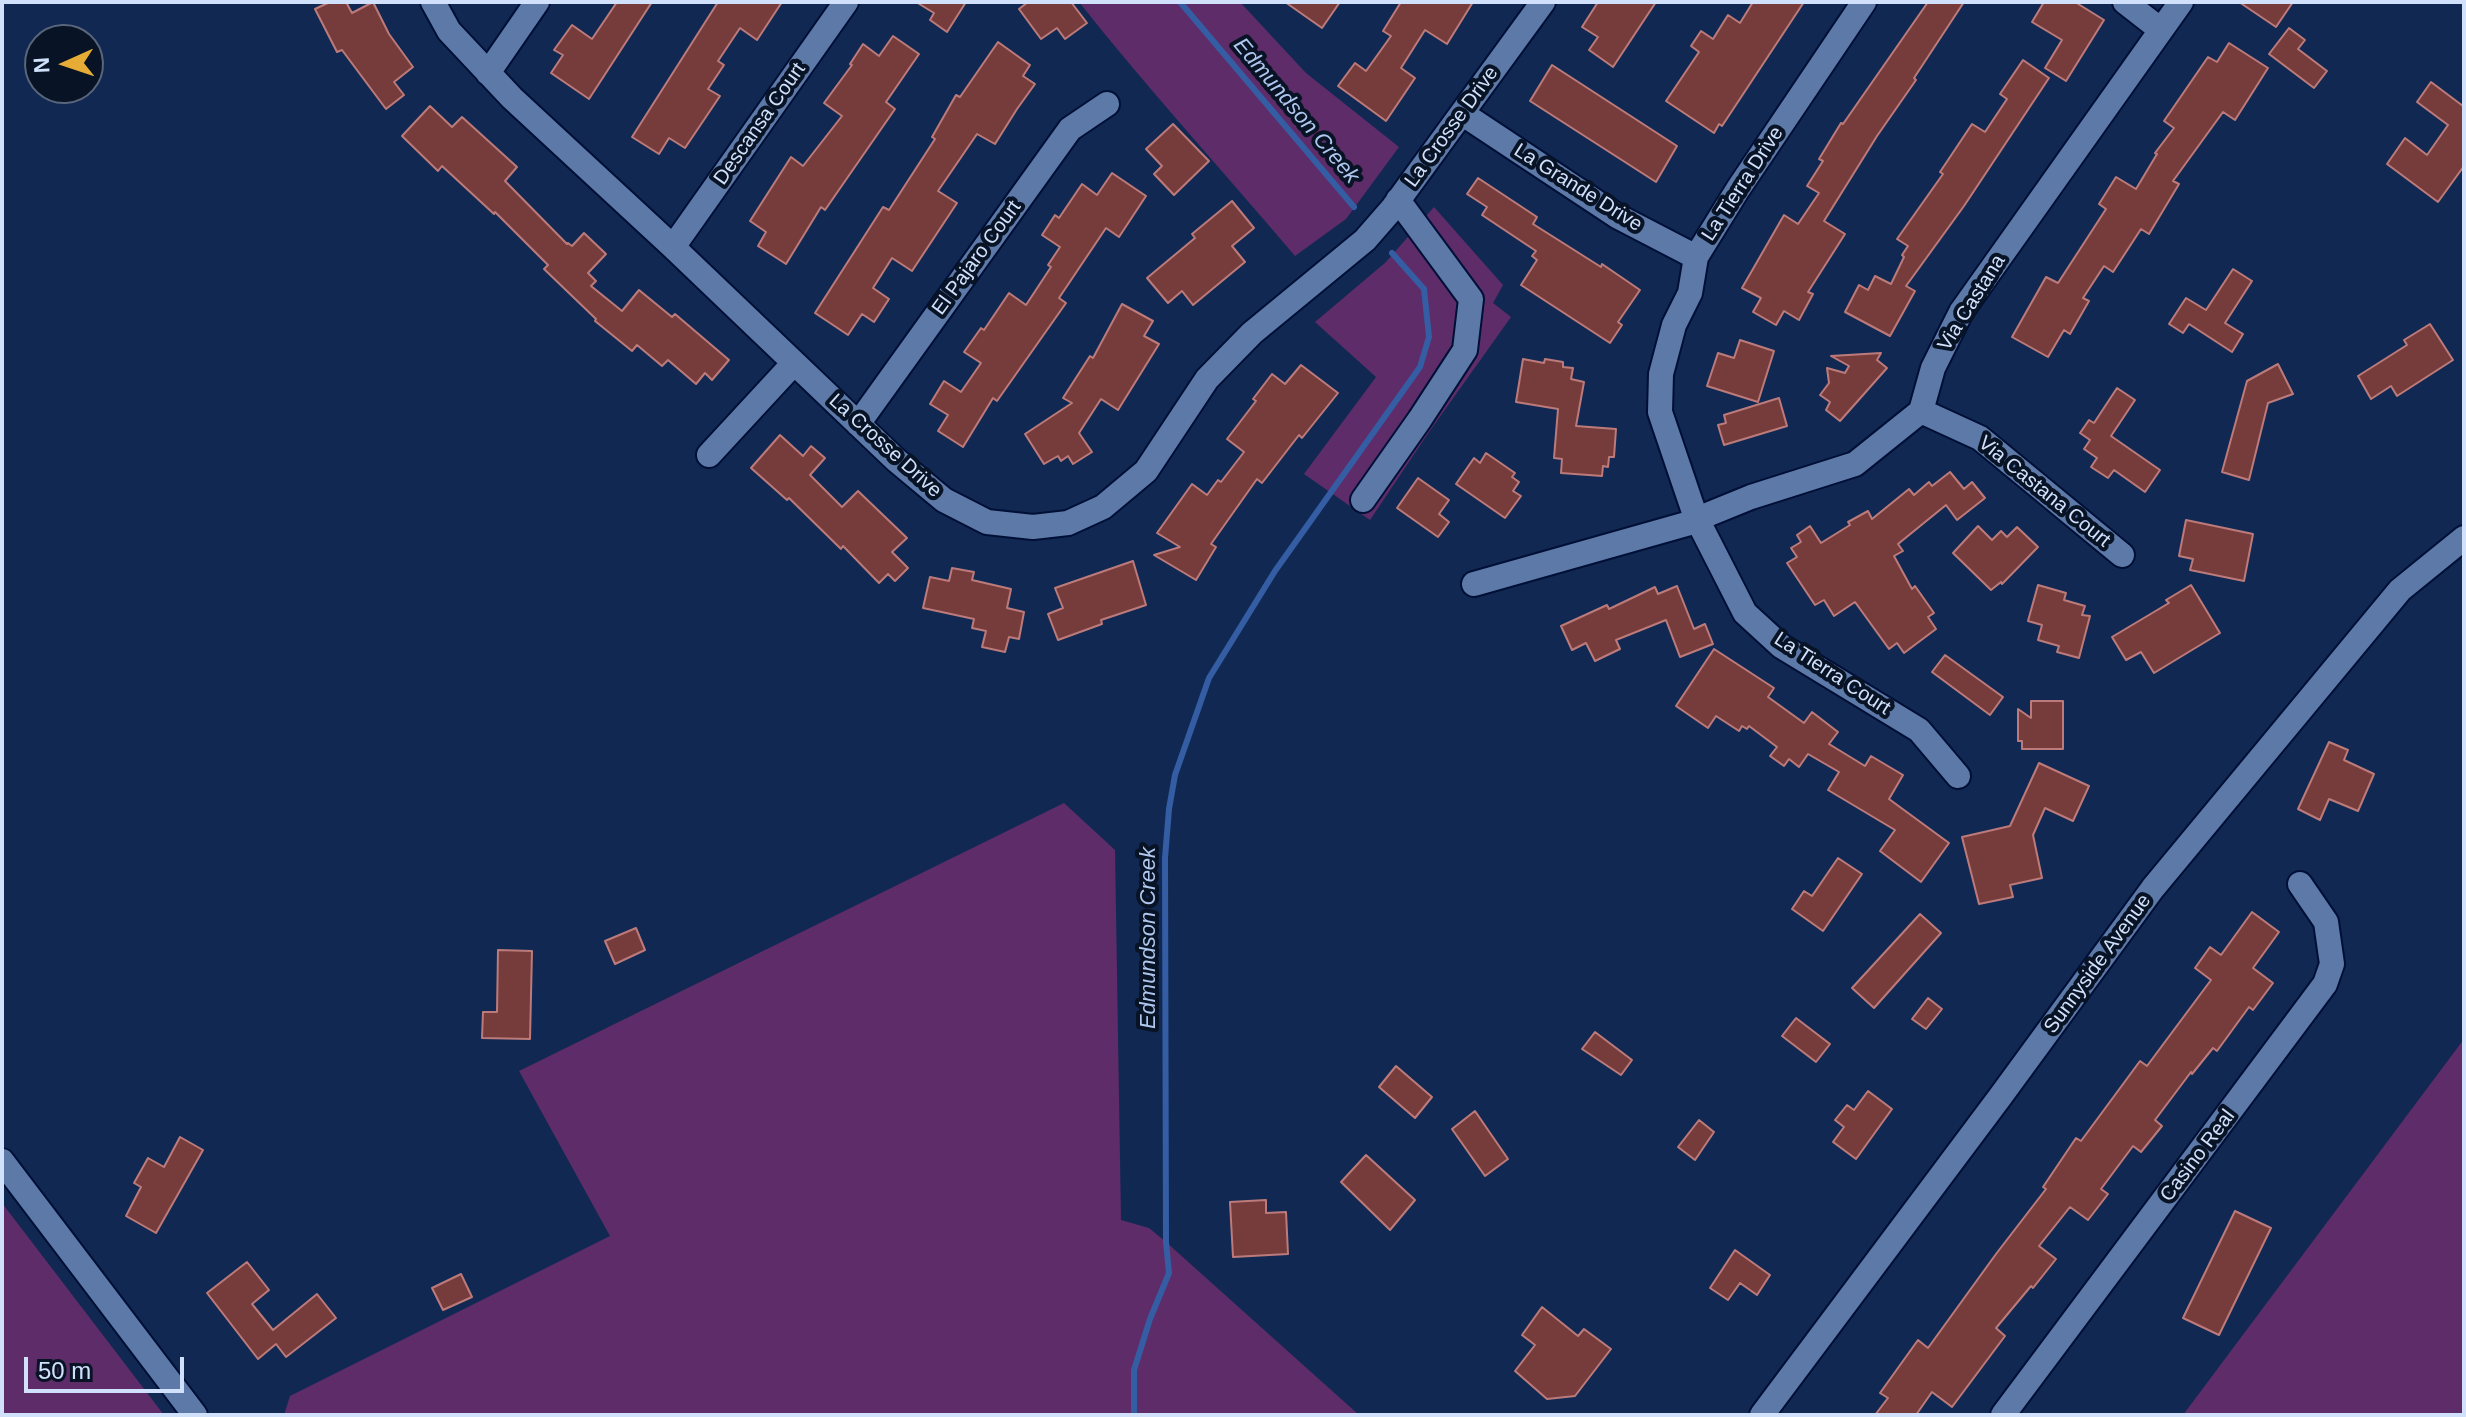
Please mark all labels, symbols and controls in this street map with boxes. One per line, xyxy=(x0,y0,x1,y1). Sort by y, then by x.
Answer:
north arrow xyxy=(24,24,104,104)
water label: Edmundson Creek xyxy=(1227,33,1365,189)
text: N xyxy=(29,57,54,74)
street label: Descansa Court xyxy=(709,58,811,190)
street label: La Crosse Drive xyxy=(1400,62,1504,192)
street label: La Tierra Drive xyxy=(1697,122,1789,246)
street label: La Grande Drive xyxy=(1509,139,1647,237)
street label: El Pajaro Court xyxy=(927,196,1027,320)
street label: Via Castana xyxy=(1933,251,2011,355)
street label: La Crosse Drive xyxy=(824,389,946,503)
street label: Via Castana Court xyxy=(1973,431,2115,553)
street label: La Tierra Court xyxy=(1769,628,1895,720)
water label: Edmundson Creek xyxy=(1136,847,1162,1029)
street label: Sunnyside Avenue xyxy=(2039,890,2157,1038)
street label: Casino Real xyxy=(2156,1105,2240,1207)
scale bar xyxy=(28,1341,188,1391)
text: 50 m xyxy=(38,1357,91,1384)

